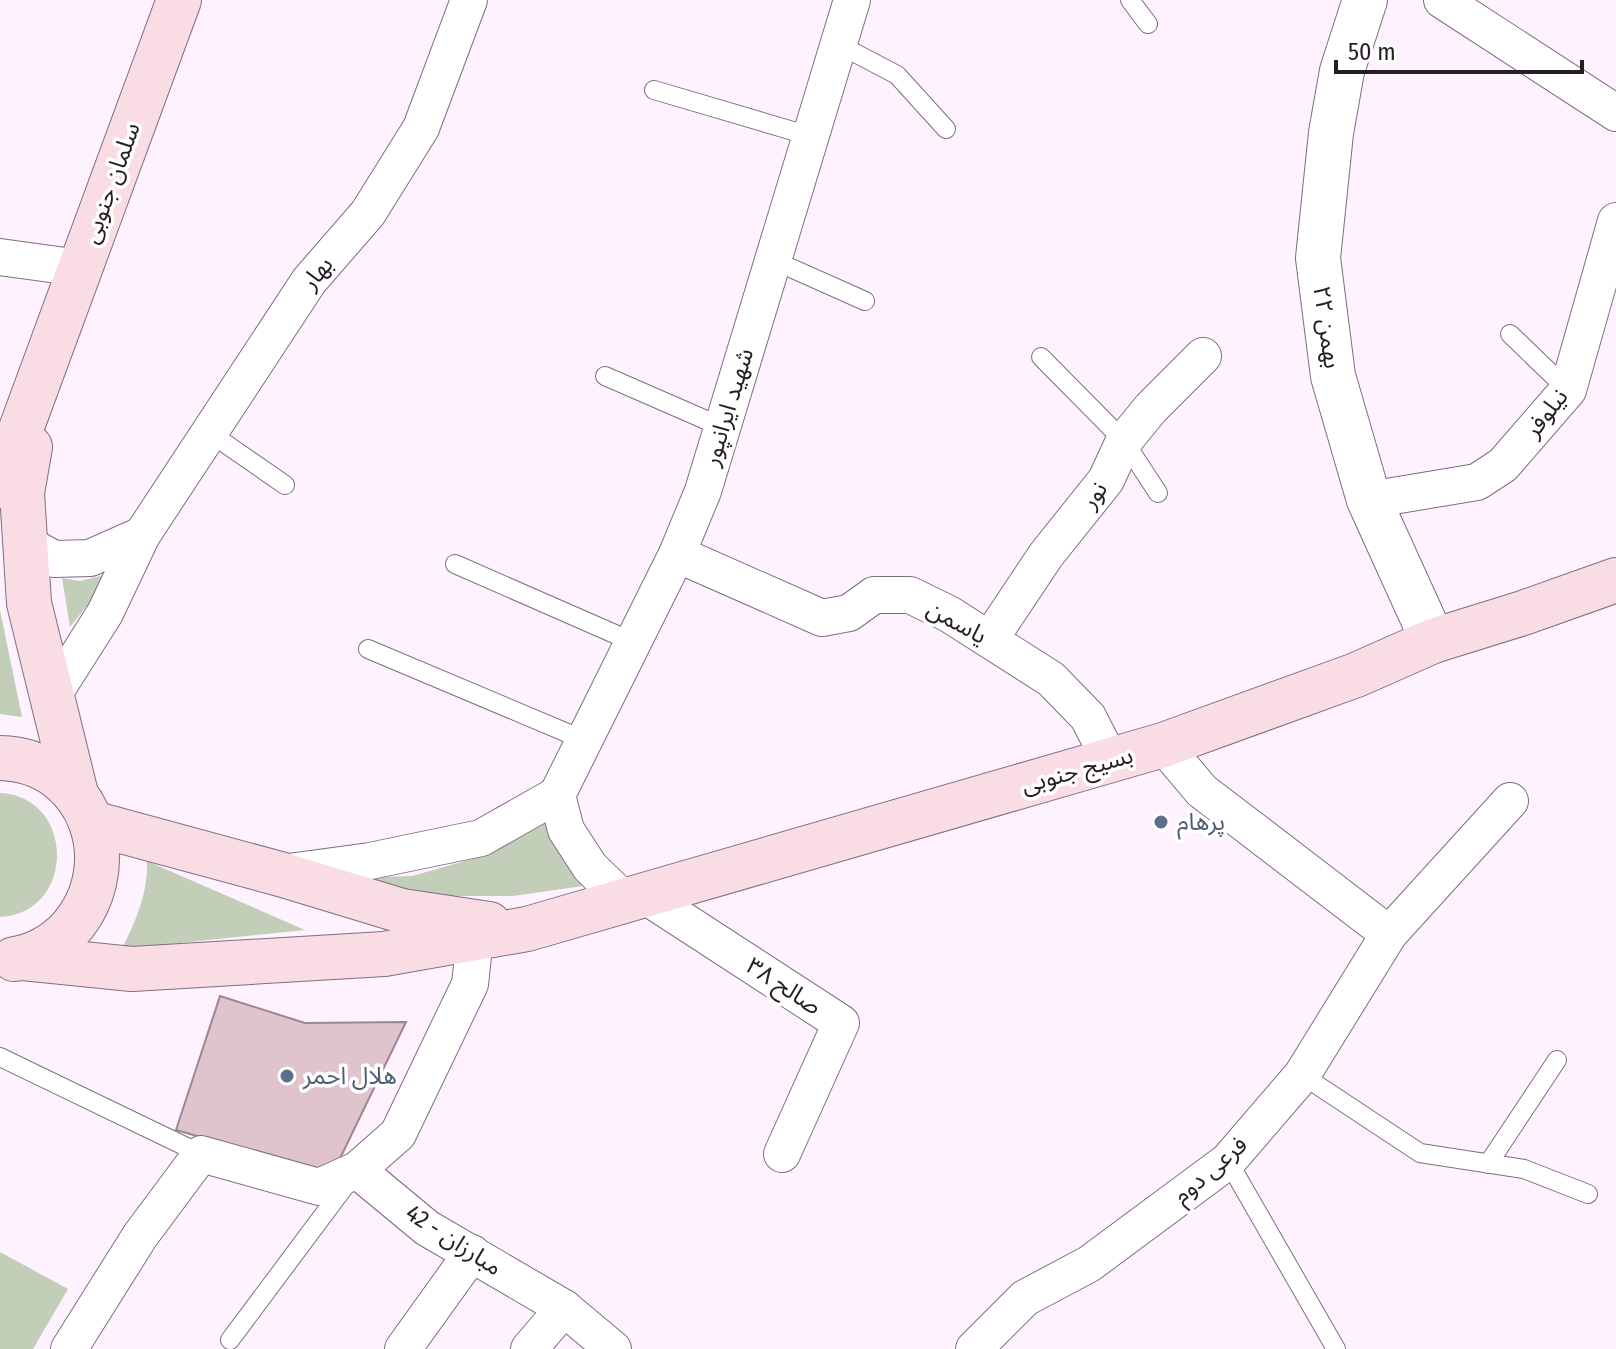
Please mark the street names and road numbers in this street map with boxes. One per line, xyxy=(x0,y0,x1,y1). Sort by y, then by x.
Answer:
street label: سلمان جنوبی xyxy=(76,119,146,247)
street label: بهار xyxy=(295,251,339,296)
street label: ۲۲ بهمن xyxy=(1307,284,1347,370)
street label: شهید ایرانپور xyxy=(697,345,760,470)
street label: نیلوفر xyxy=(1518,383,1574,444)
street label: نور xyxy=(1074,476,1113,515)
street label: یاسمن xyxy=(922,594,992,650)
street label: بسیج جنوبی xyxy=(1018,741,1137,802)
street label: صالح ۳۸ xyxy=(740,951,827,1023)
street label: فرعی دوم xyxy=(1167,1130,1255,1213)
street label: مبارزان - 42 xyxy=(401,1199,507,1281)

